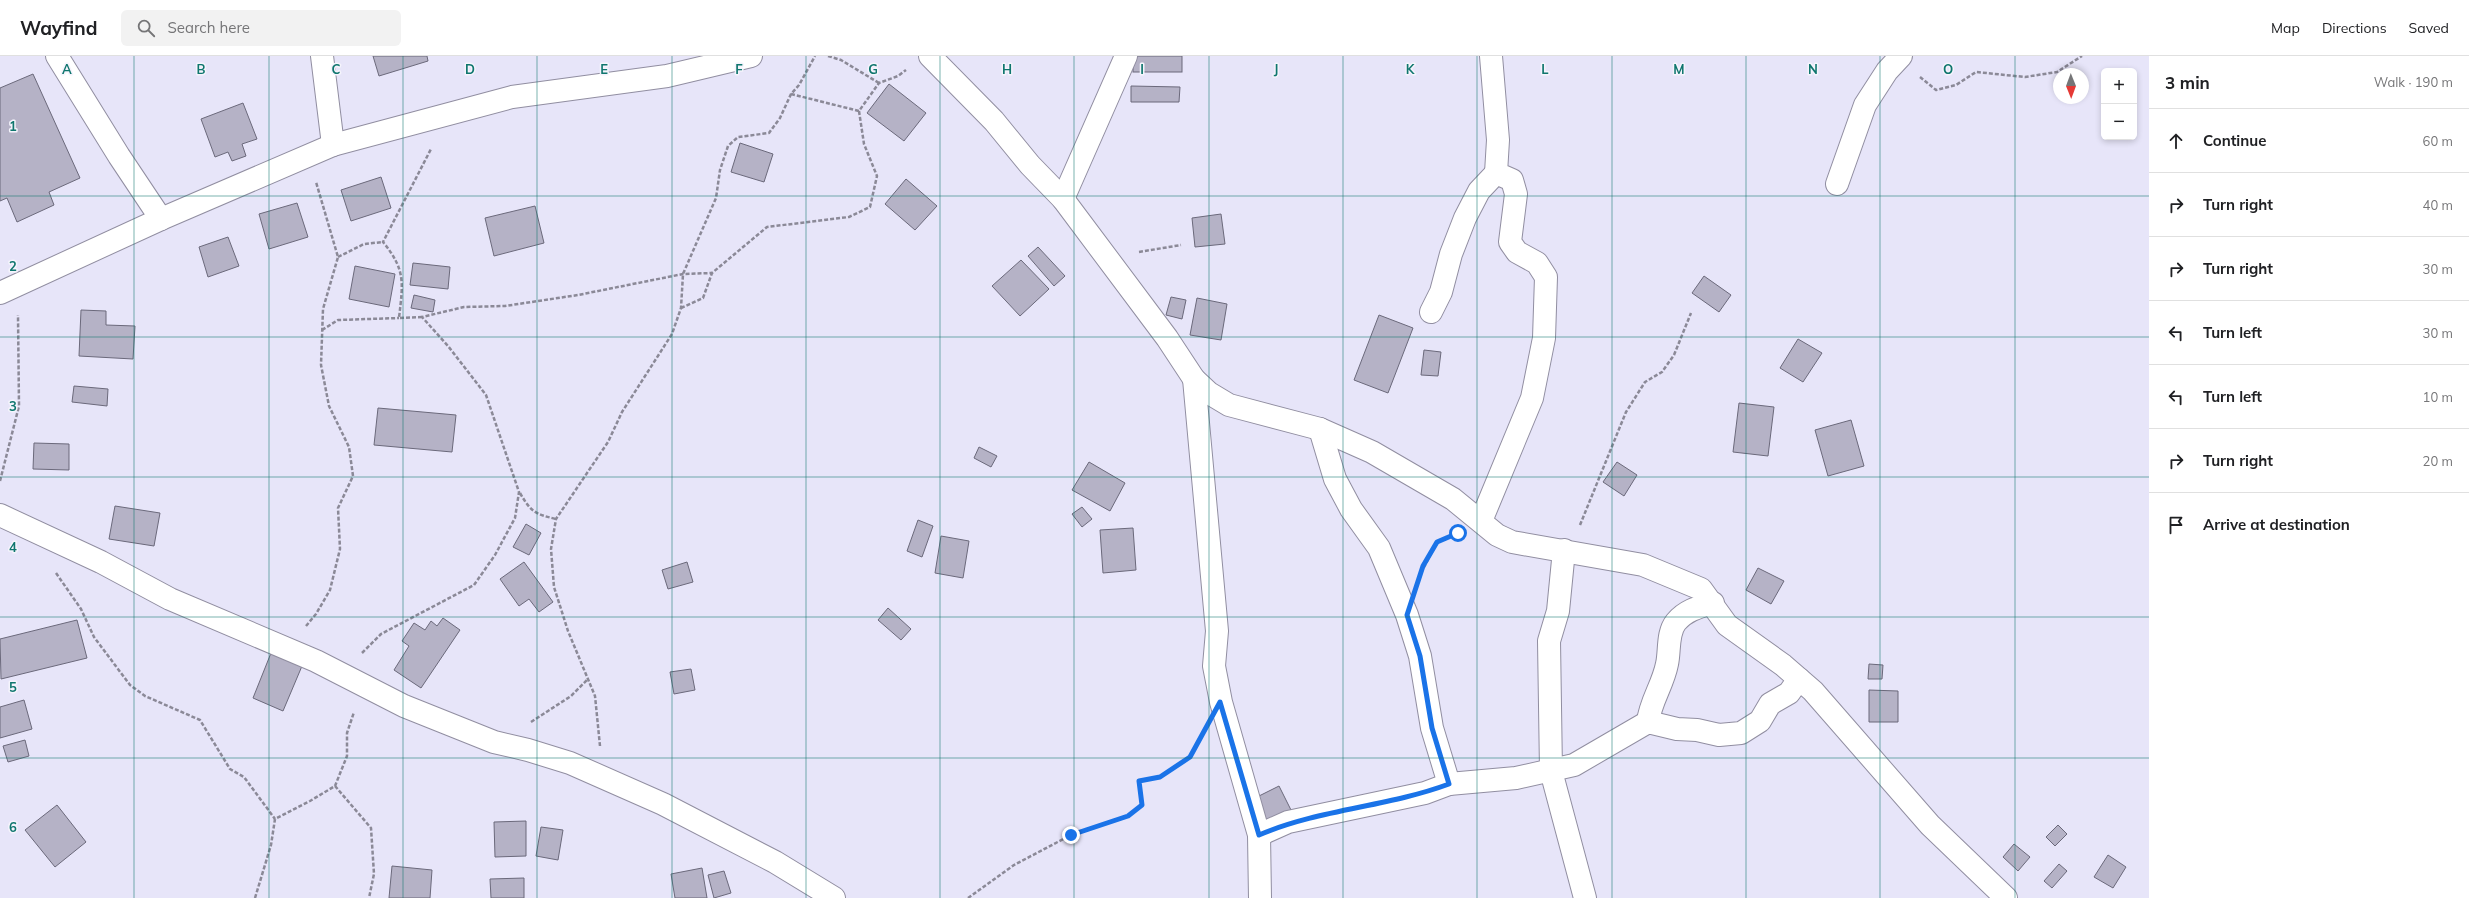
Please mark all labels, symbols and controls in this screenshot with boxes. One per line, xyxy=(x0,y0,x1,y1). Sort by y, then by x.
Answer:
search box xyxy=(121,10,401,46)
text: Wayfind xyxy=(20,16,97,40)
icon: search xyxy=(135,17,157,39)
text: Search here xyxy=(167,18,250,37)
text: Map xyxy=(2271,19,2300,37)
text: Directions xyxy=(2322,19,2387,37)
text: Saved xyxy=(2409,19,2449,37)
text: A xyxy=(62,61,72,77)
text: B xyxy=(197,61,206,77)
text: C xyxy=(332,61,341,77)
text: D xyxy=(465,61,475,77)
text: E xyxy=(600,61,608,77)
text: F xyxy=(735,61,743,77)
text: G xyxy=(868,61,878,77)
text: H xyxy=(1002,61,1012,77)
text: I xyxy=(1140,61,1144,77)
text: J xyxy=(1274,61,1278,77)
text: K xyxy=(1406,61,1416,77)
text: L xyxy=(1541,61,1549,77)
text: M xyxy=(1673,61,1685,77)
text: N xyxy=(1808,61,1818,77)
text: O xyxy=(1943,61,1953,77)
north arrow xyxy=(2053,68,2089,104)
map controls xyxy=(2101,68,2137,140)
button: + xyxy=(2101,68,2137,104)
text: 3 min xyxy=(2165,72,2210,93)
text: Walk · 190 m xyxy=(2374,74,2453,90)
button: − xyxy=(2101,104,2137,140)
text: 1 xyxy=(9,118,17,134)
icon: ahead xyxy=(2165,130,2187,152)
text: Continue xyxy=(2203,131,2266,150)
text: 60 m xyxy=(2423,133,2453,149)
icon: right xyxy=(2165,194,2187,216)
text: Turn right xyxy=(2203,195,2273,214)
text: 40 m xyxy=(2423,197,2453,213)
text: 2 xyxy=(9,258,17,274)
icon: right xyxy=(2165,258,2187,280)
text: Turn right xyxy=(2203,259,2273,278)
text: 30 m xyxy=(2423,261,2453,277)
icon: left xyxy=(2165,322,2187,344)
text: Turn left xyxy=(2203,323,2262,342)
text: 30 m xyxy=(2423,325,2453,341)
icon: left xyxy=(2165,386,2187,408)
text: Turn left xyxy=(2203,387,2262,406)
text: 10 m xyxy=(2423,389,2453,405)
text: 3 xyxy=(9,398,17,414)
icon: right xyxy=(2165,450,2187,472)
text: Turn right xyxy=(2203,451,2273,470)
text: 20 m xyxy=(2423,453,2453,469)
icon: arrive xyxy=(2165,514,2187,536)
text: Arrive at destination xyxy=(2203,515,2350,534)
route start xyxy=(1449,524,1467,542)
text: 4 xyxy=(9,539,17,555)
text: 5 xyxy=(9,679,17,695)
text: 6 xyxy=(9,819,17,835)
route end xyxy=(1062,826,1080,844)

